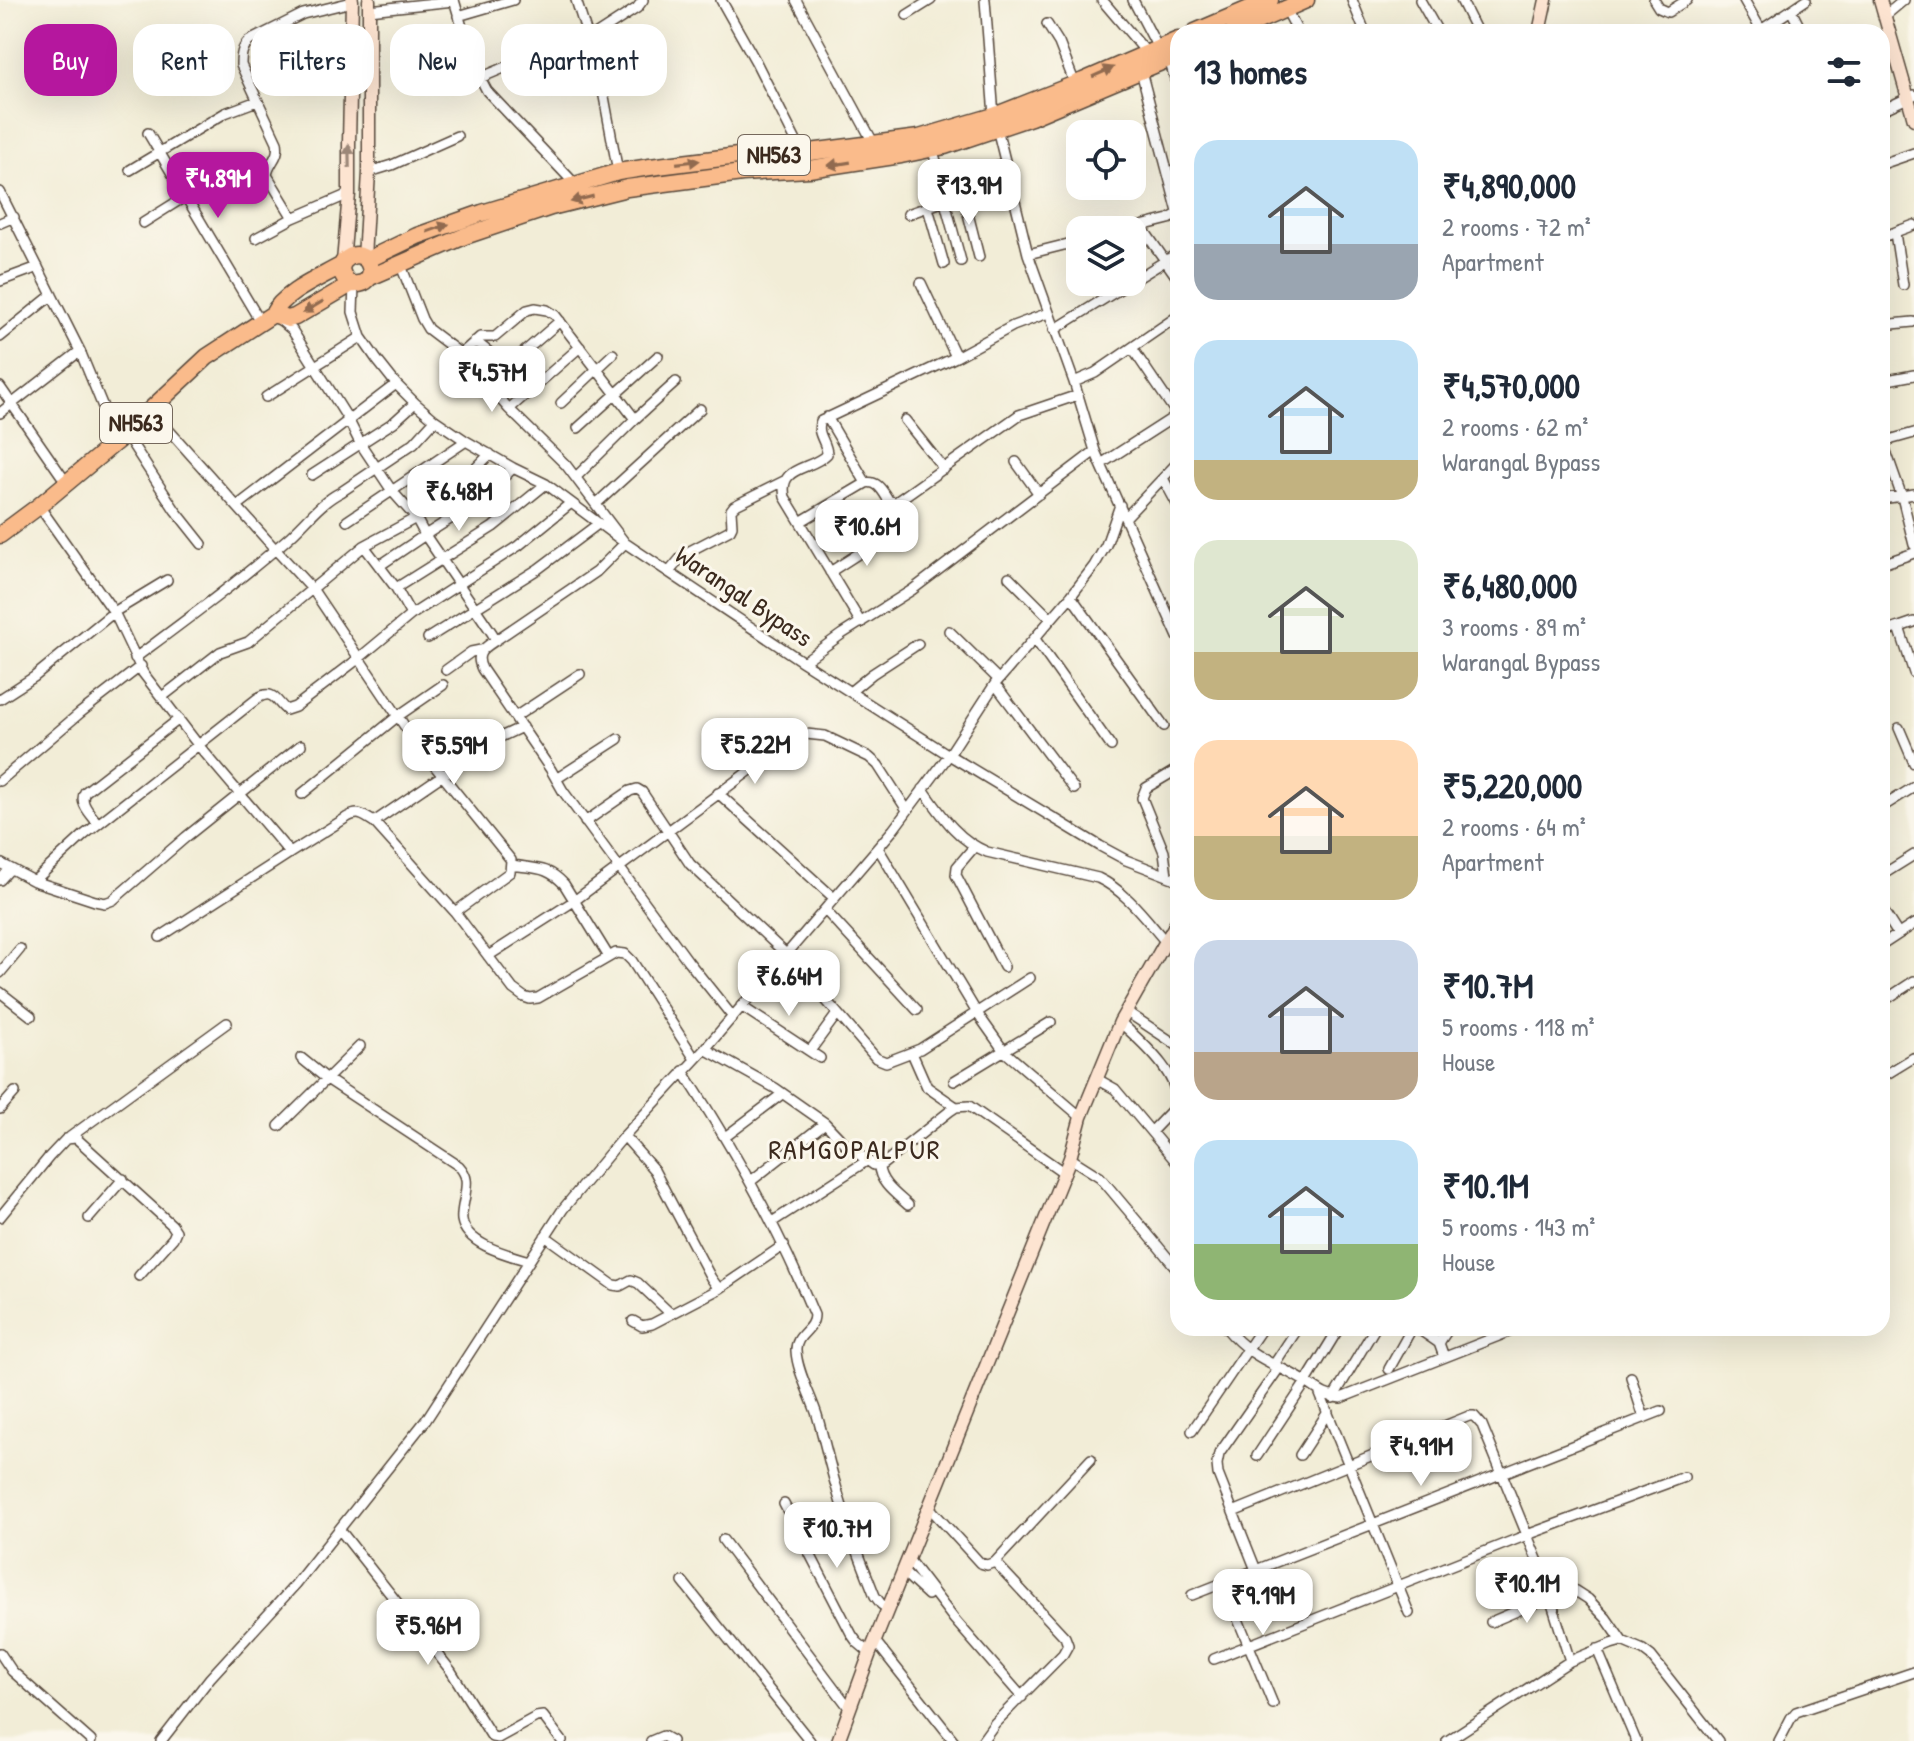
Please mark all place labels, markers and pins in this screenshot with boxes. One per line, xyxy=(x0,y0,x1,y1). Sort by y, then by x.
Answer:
pin: ₹4.89M xyxy=(153,152,283,220)
pin: ₹13.9M xyxy=(904,159,1034,227)
pin: ₹4.57M xyxy=(427,346,557,414)
pin: ₹6.48M xyxy=(394,465,524,533)
pin: ₹10.6M xyxy=(802,500,932,568)
pin: ₹5.22M xyxy=(690,718,820,786)
pin: ₹5.59M xyxy=(389,719,519,787)
pin: ₹6.64M xyxy=(724,950,854,1018)
pin: ₹4.91M xyxy=(1356,1420,1486,1488)
pin: ₹10.7M xyxy=(772,1502,902,1570)
pin: ₹10.1M xyxy=(1462,1557,1592,1625)
pin: ₹9.19M xyxy=(1198,1569,1328,1637)
pin: ₹5.96M xyxy=(363,1599,493,1667)

